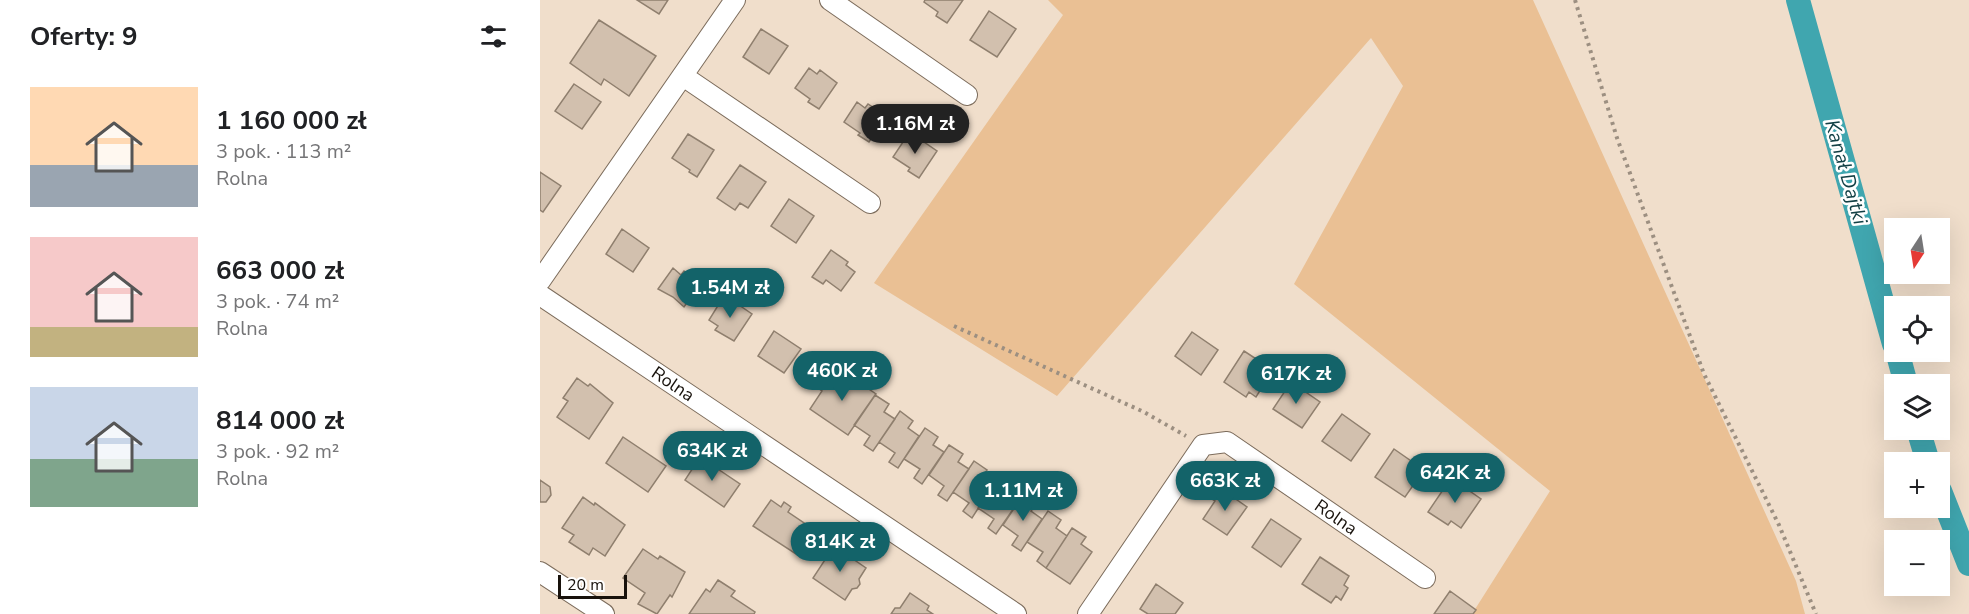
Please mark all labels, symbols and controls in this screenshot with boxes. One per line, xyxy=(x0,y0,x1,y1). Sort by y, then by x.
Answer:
text: Oferty: 9 xyxy=(30,19,137,54)
icon: filters xyxy=(477,20,510,53)
text: 1 160 000 zł xyxy=(216,103,367,138)
pin: 1.16M zł xyxy=(853,104,977,155)
text: 1.16M zł xyxy=(875,110,955,137)
icon: home xyxy=(78,111,150,183)
water label: Kanał Dajtki xyxy=(1818,116,1874,228)
text: 3 pok. · 113 m² xyxy=(216,138,351,165)
text: Rolna xyxy=(216,165,268,192)
north arrow xyxy=(1884,218,1950,284)
map controls xyxy=(1884,218,1950,596)
text: 663 000 zł xyxy=(216,253,344,288)
icon: home xyxy=(78,261,150,333)
pin: 1.54M zł xyxy=(668,268,792,319)
text: 1.54M zł xyxy=(690,274,770,301)
text: 3 pok. · 74 m² xyxy=(216,288,339,315)
button: locate xyxy=(1884,296,1950,362)
text: Rolna xyxy=(216,315,268,342)
pin: 460K zł xyxy=(787,351,897,402)
pin: 617K zł xyxy=(1241,354,1351,405)
text: 460K zł xyxy=(807,357,877,384)
text: 617K zł xyxy=(1261,360,1331,387)
street label: Rolna xyxy=(647,361,699,407)
button: layers xyxy=(1884,374,1950,440)
text: 814 000 zł xyxy=(216,403,344,438)
icon: home xyxy=(78,411,150,483)
pin: 634K zł xyxy=(657,431,767,482)
text: 634K zł xyxy=(677,437,747,464)
text: 3 pok. · 92 m² xyxy=(216,438,339,465)
button: + xyxy=(1884,452,1950,518)
pin: 642K zł xyxy=(1400,453,1510,504)
text: 642K zł xyxy=(1420,459,1490,486)
pin: 663K zł xyxy=(1170,461,1280,512)
text: Rolna xyxy=(216,465,268,492)
text: 663K zł xyxy=(1190,467,1260,494)
pin: 1.11M zł xyxy=(961,471,1085,522)
text: 1.11M zł xyxy=(983,477,1063,504)
street label: Rolna xyxy=(1310,494,1362,540)
pin: 814K zł xyxy=(785,522,895,573)
text: 814K zł xyxy=(805,528,875,555)
button: − xyxy=(1884,530,1950,596)
scale bar xyxy=(558,572,627,600)
text: 20 m xyxy=(567,574,604,596)

